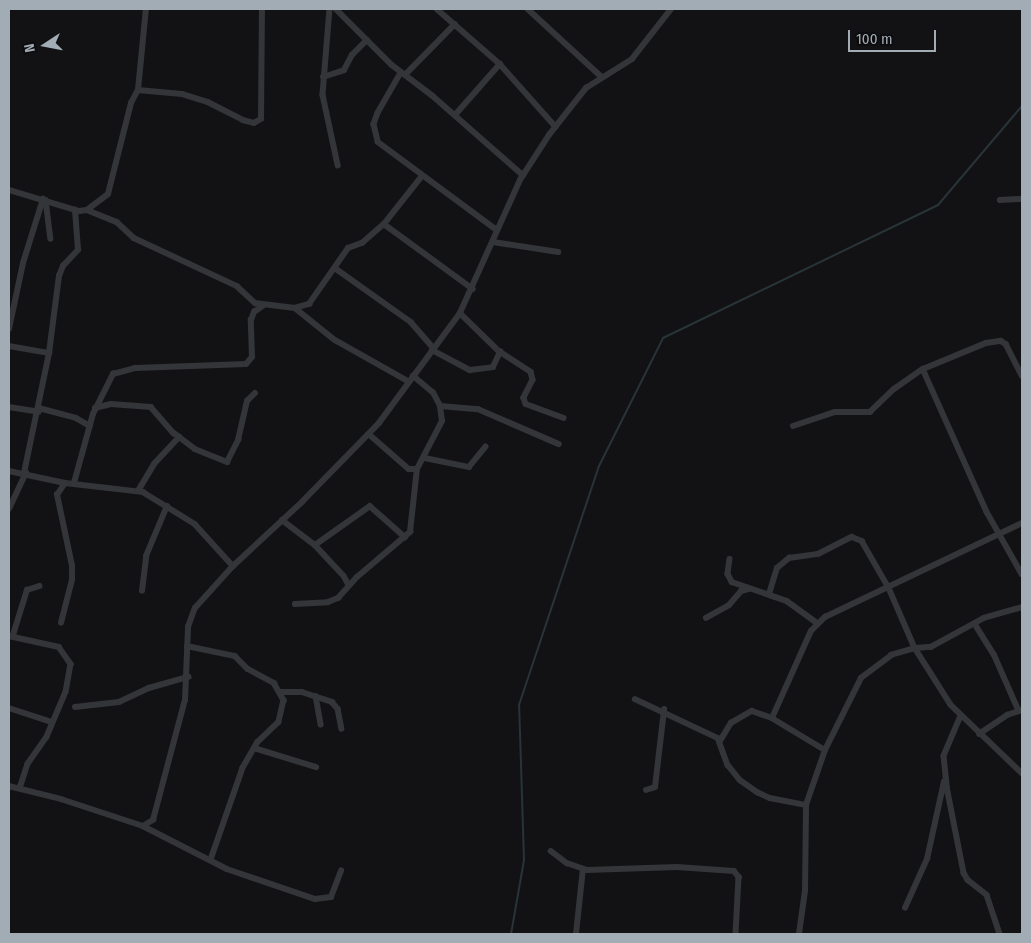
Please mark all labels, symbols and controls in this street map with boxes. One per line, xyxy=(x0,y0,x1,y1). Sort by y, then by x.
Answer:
north arrow xyxy=(20,20,70,70)
scale bar xyxy=(851,20,938,52)
text: 100 m xyxy=(856,30,893,48)
text: N xyxy=(21,42,39,54)

